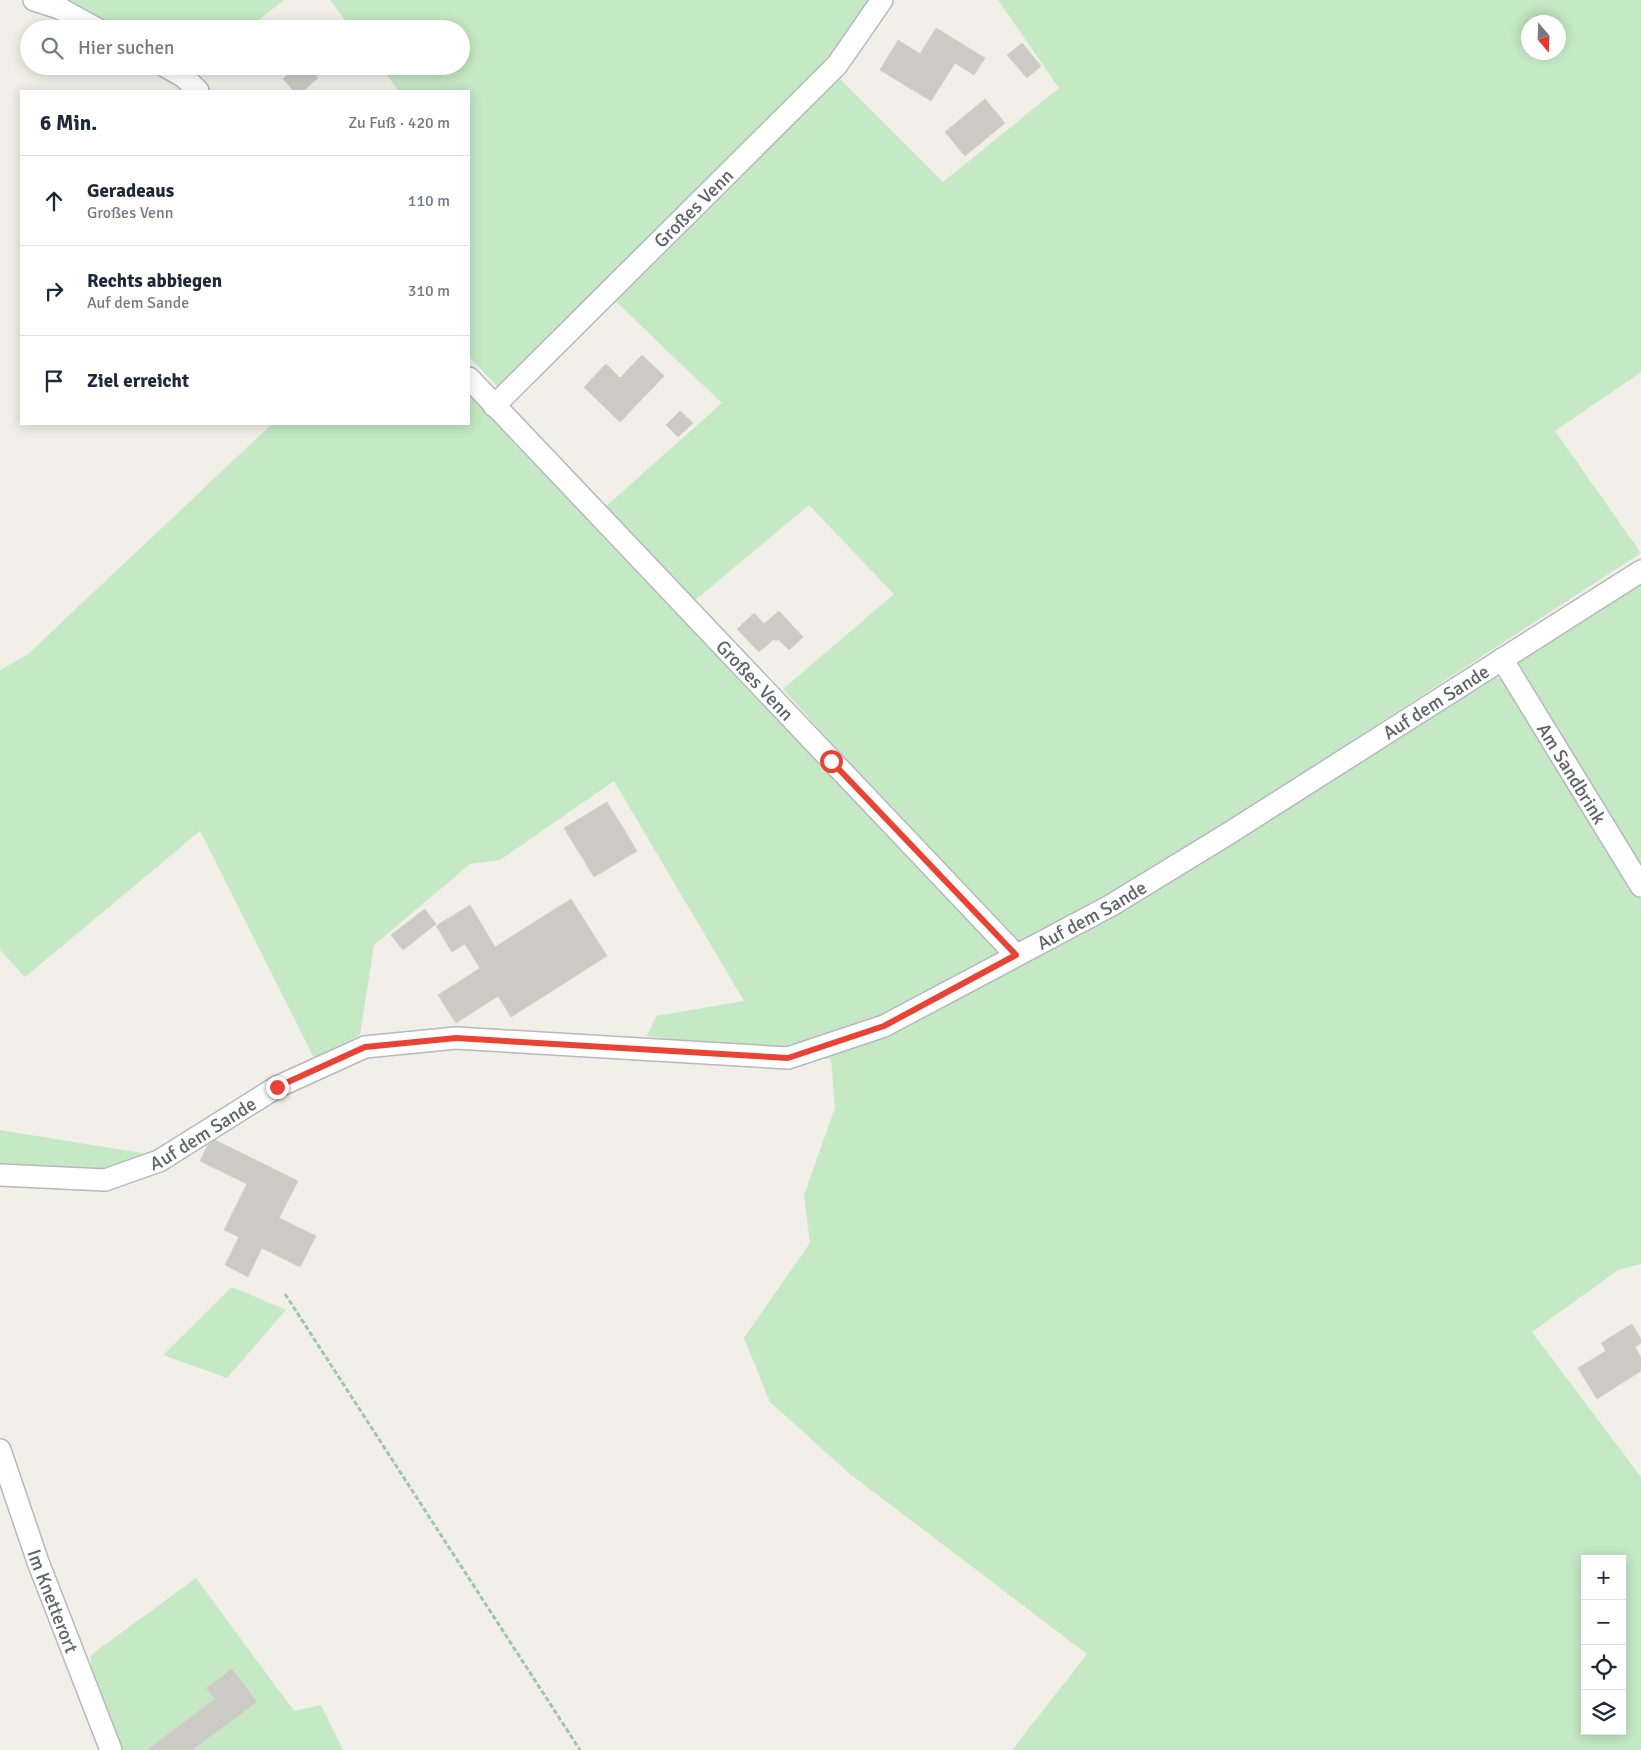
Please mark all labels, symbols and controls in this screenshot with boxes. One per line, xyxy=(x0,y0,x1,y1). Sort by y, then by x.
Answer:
north arrow xyxy=(1521,15,1566,60)
search box xyxy=(20,20,470,75)
icon: search xyxy=(38,34,66,62)
text: Hier suchen xyxy=(78,36,174,60)
text: 6 Min. xyxy=(40,110,97,136)
text: Zu Fuß · 420 m xyxy=(348,113,450,133)
street label: Großes Venn xyxy=(649,164,739,253)
text: Geradeaus xyxy=(87,179,174,203)
icon: ahead xyxy=(40,187,68,215)
text: 110 m xyxy=(408,191,450,211)
text: Großes Venn xyxy=(87,203,174,223)
text: Rechts abbiegen xyxy=(87,269,222,293)
icon: right xyxy=(40,277,68,305)
text: 310 m xyxy=(408,281,450,301)
text: Auf dem Sande xyxy=(87,293,189,313)
icon: arrive xyxy=(40,367,68,395)
text: Ziel erreicht xyxy=(87,369,189,393)
street label: Großes Venn xyxy=(710,635,799,726)
street label: Auf dem Sande xyxy=(1379,660,1494,745)
street label: Am Sandbrink xyxy=(1531,719,1611,829)
route start xyxy=(820,750,843,773)
street label: Auf dem Sande xyxy=(1033,876,1151,956)
route end xyxy=(266,1076,289,1099)
street label: Auf dem Sande xyxy=(147,1092,261,1176)
street label: Im Knetterort xyxy=(22,1546,83,1657)
map controls xyxy=(1581,1555,1626,1735)
button: + xyxy=(1581,1555,1626,1600)
button: − xyxy=(1581,1600,1626,1645)
button: locate xyxy=(1581,1645,1626,1690)
button: layers xyxy=(1581,1690,1626,1735)

